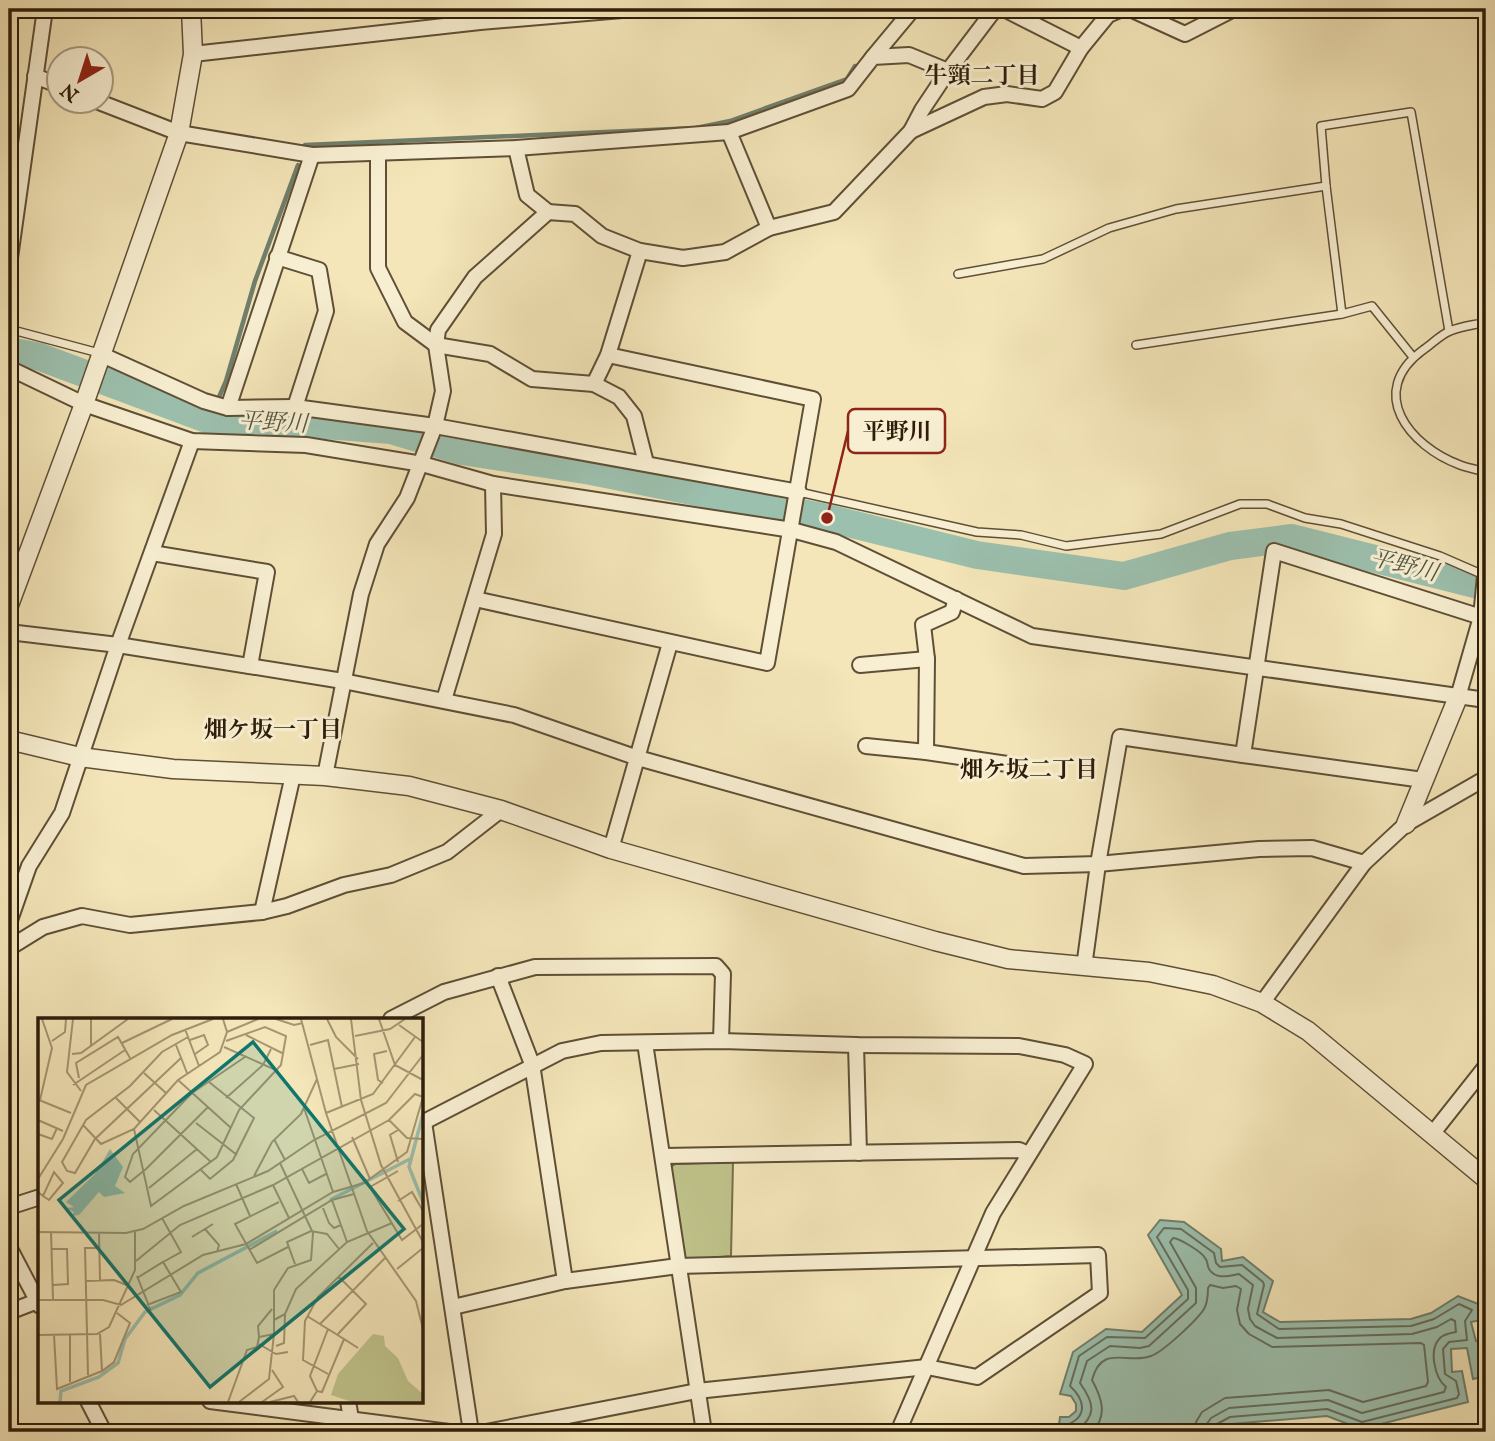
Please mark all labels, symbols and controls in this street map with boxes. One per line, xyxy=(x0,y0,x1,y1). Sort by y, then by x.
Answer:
north arrow xyxy=(46,46,116,116)
district label: 牛頸二丁目 xyxy=(925,62,1040,91)
text: N xyxy=(56,77,85,107)
water label: 平野川 xyxy=(238,407,311,439)
callout: 平野川 xyxy=(848,409,945,453)
text: 平野川 xyxy=(863,418,932,447)
water label: 平野川 xyxy=(1367,544,1444,589)
district label: 畑ケ坂一丁目 xyxy=(204,716,342,745)
district label: 畑ケ坂二丁目 xyxy=(960,756,1098,785)
inset map xyxy=(38,1018,424,1402)

